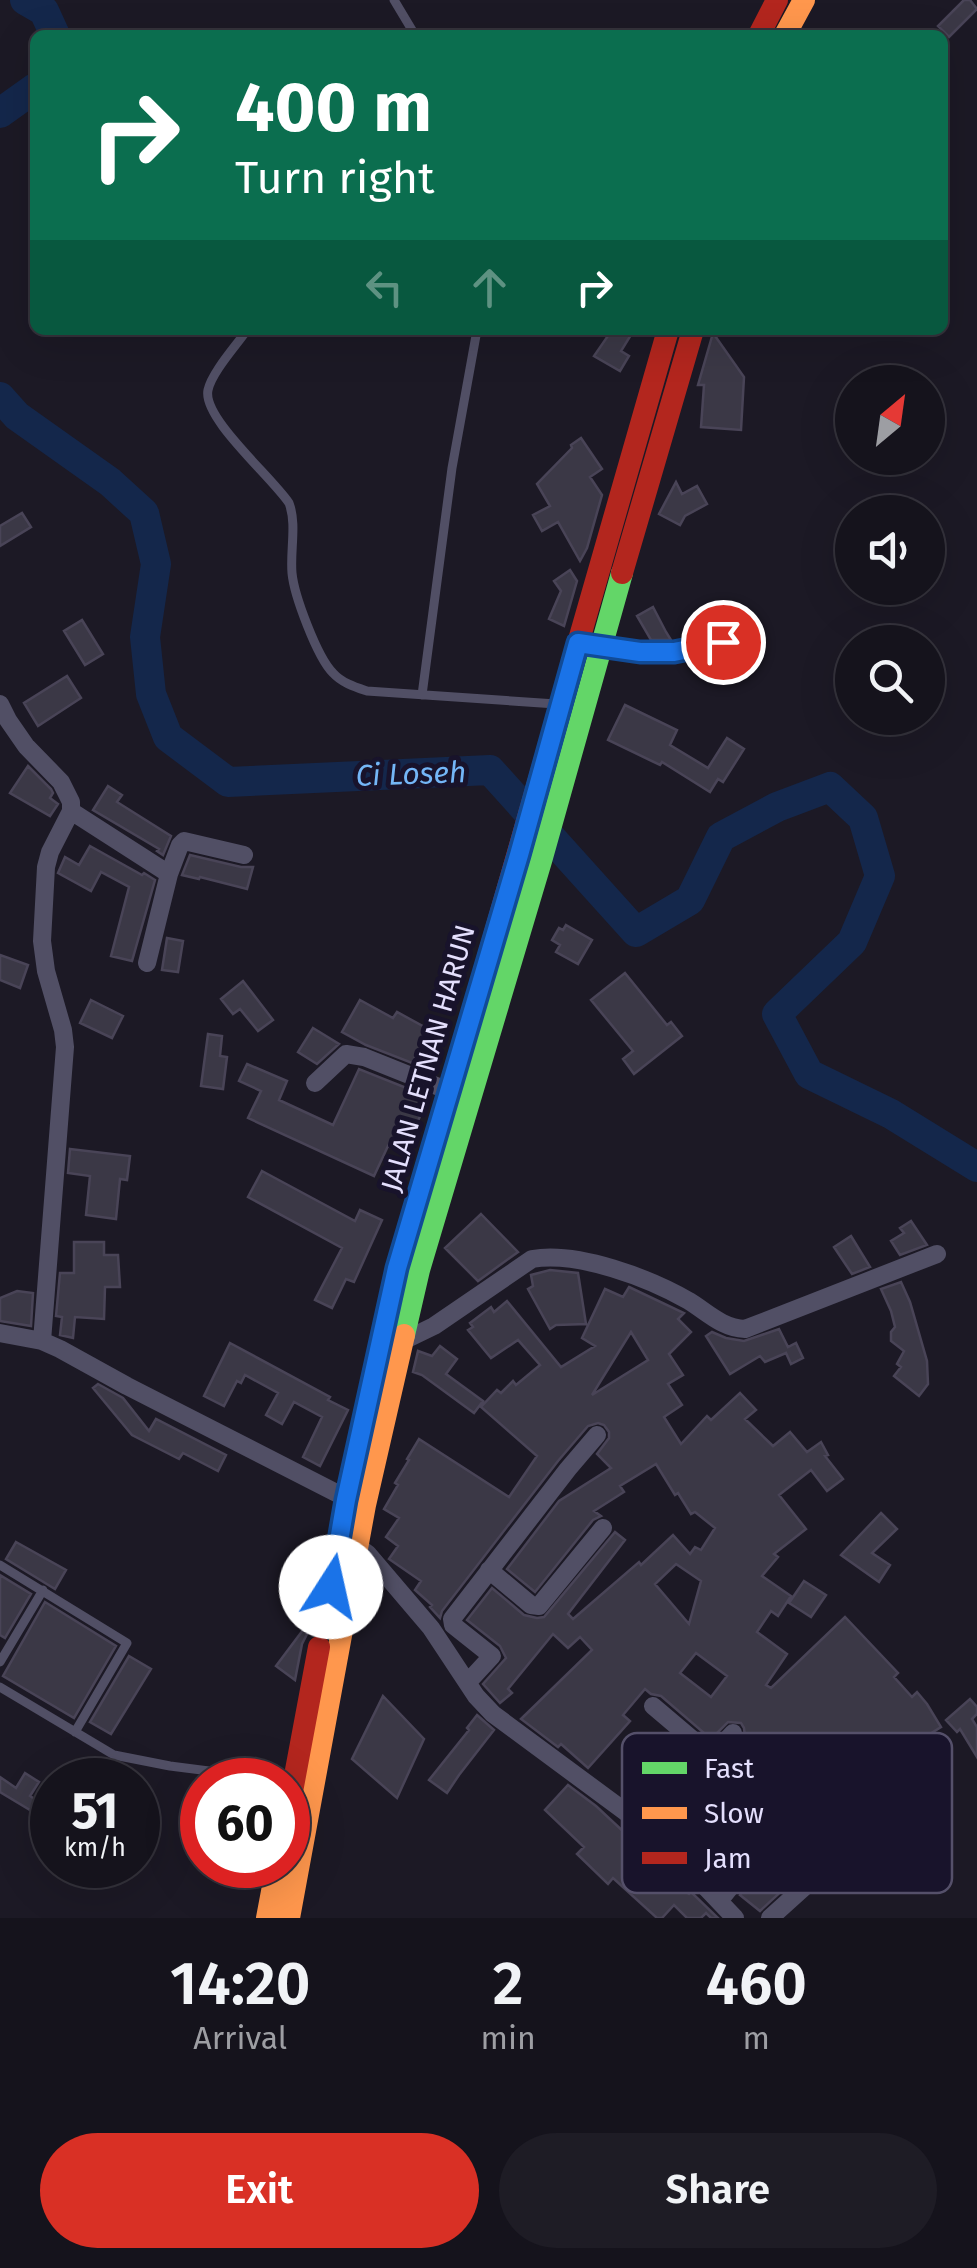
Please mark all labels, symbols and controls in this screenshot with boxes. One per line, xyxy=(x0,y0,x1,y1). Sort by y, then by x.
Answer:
text: 400 m xyxy=(235,66,432,150)
icon: right xyxy=(70,70,200,200)
text: Turn right xyxy=(235,151,434,205)
icon: left xyxy=(357,260,412,315)
icon: ahead xyxy=(462,260,517,315)
icon: right xyxy=(567,260,622,315)
north arrow xyxy=(835,365,945,475)
map controls xyxy=(835,365,945,735)
button: sound xyxy=(835,495,945,605)
pin xyxy=(681,600,766,685)
icon: arrive xyxy=(696,615,751,670)
button: search xyxy=(835,625,945,735)
water label: Ci Loseh xyxy=(355,754,467,794)
street label: JALAN LETNAN HARUN xyxy=(374,921,482,1195)
position arrow xyxy=(279,1535,383,1639)
legend xyxy=(622,1733,952,1893)
text: Fast xyxy=(704,1752,755,1785)
speed limit sign: 60 xyxy=(180,1758,310,1888)
text: 51 xyxy=(71,1781,119,1841)
text: Slow xyxy=(704,1797,764,1830)
text: km/h xyxy=(64,1833,126,1863)
text: Jam xyxy=(704,1842,752,1875)
text: 14:20 xyxy=(170,1948,311,2020)
text: 2 xyxy=(493,1948,523,2020)
text: 460 xyxy=(706,1948,807,2020)
text: Arrival xyxy=(193,2019,287,2057)
text: min xyxy=(480,2019,536,2057)
text: m xyxy=(743,2019,770,2057)
button: Exit xyxy=(40,2133,479,2248)
button: Share xyxy=(499,2133,937,2248)

